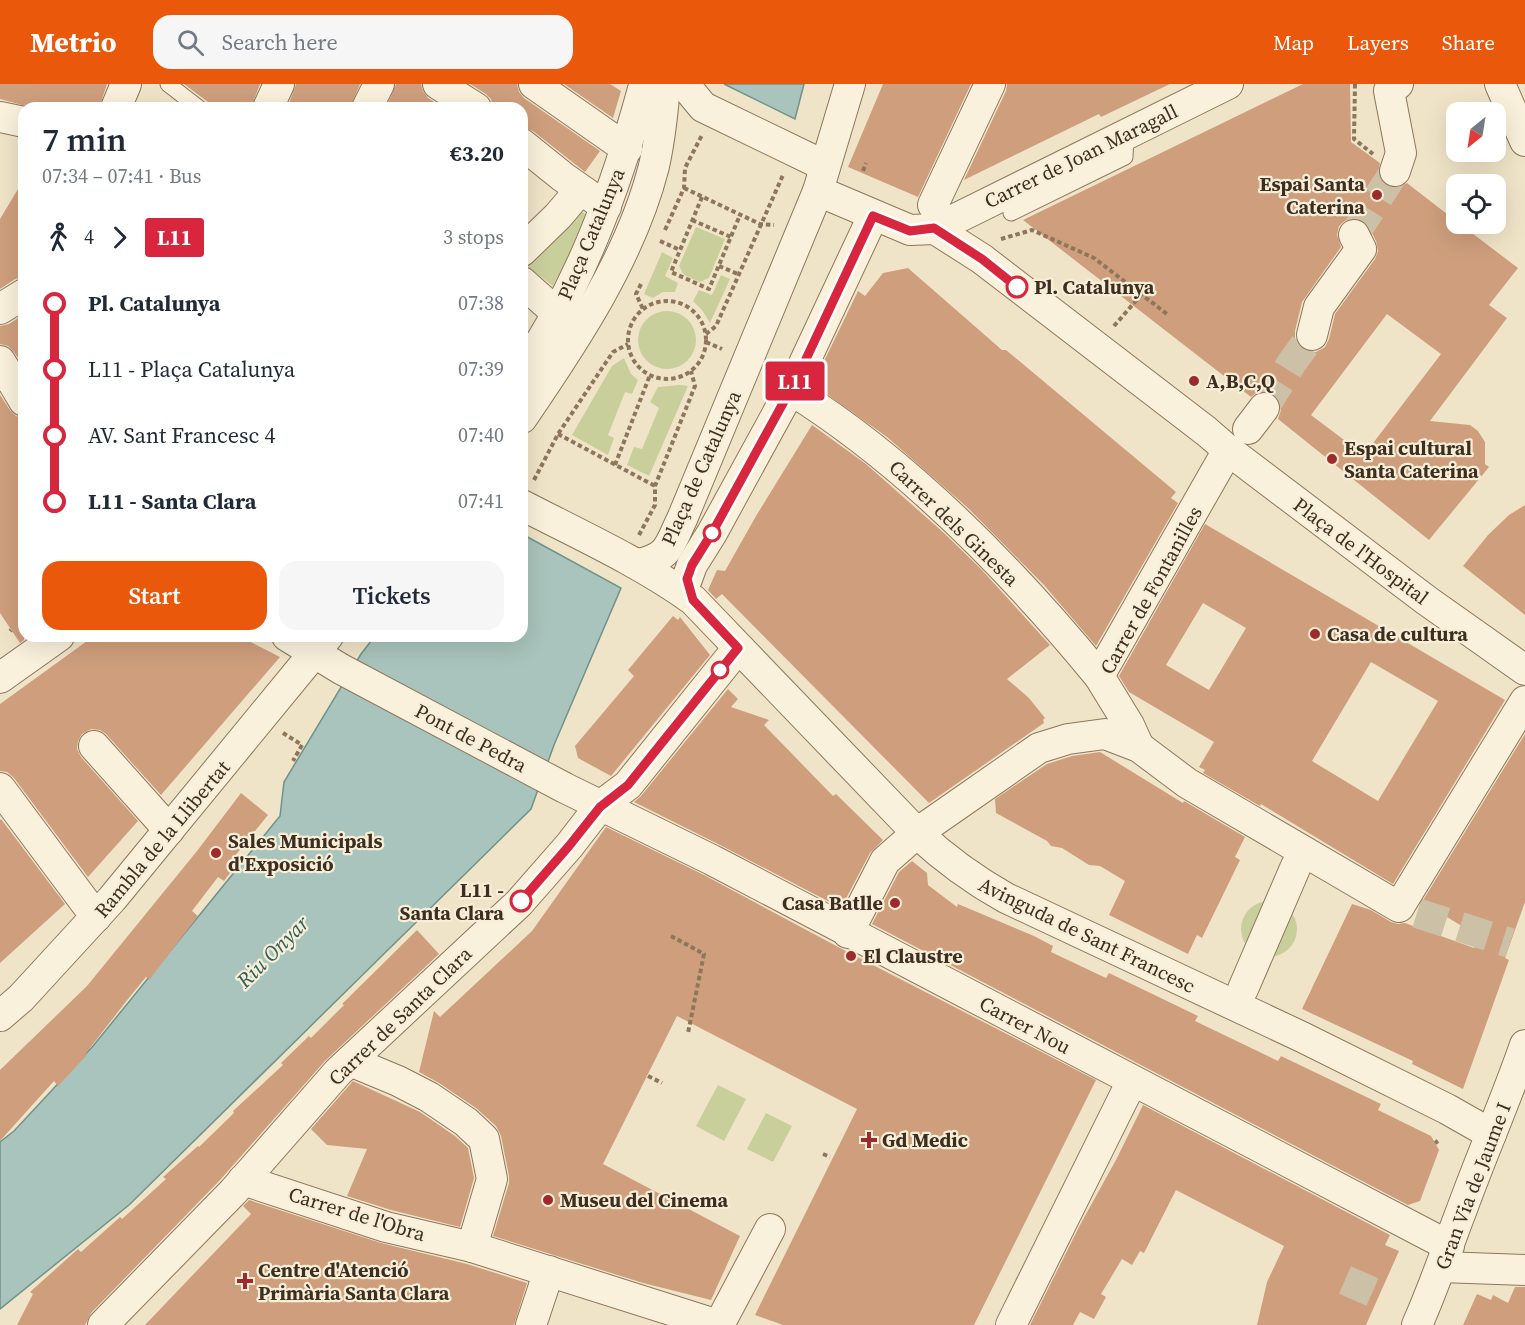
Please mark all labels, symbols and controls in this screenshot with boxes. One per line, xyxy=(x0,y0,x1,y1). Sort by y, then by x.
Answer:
search box xyxy=(153,15,573,69)
text: Metrio xyxy=(30,23,117,61)
icon: search xyxy=(174,26,207,59)
text: Search here xyxy=(222,27,338,57)
text: Map xyxy=(1273,28,1314,57)
text: Layers xyxy=(1347,28,1409,57)
text: Share xyxy=(1442,28,1495,57)
street label: Carrer de Joan Maragall xyxy=(980,97,1182,215)
north arrow xyxy=(1446,102,1506,162)
map controls xyxy=(1446,102,1506,234)
text: 7 min xyxy=(42,117,127,162)
text: €3.20 xyxy=(450,138,504,168)
text: 07:34 – 07:41 · Bus xyxy=(42,162,201,190)
street label: Plaça Catalunya xyxy=(551,163,632,304)
place label: Espai Santa Caterina xyxy=(1259,170,1365,221)
button: locate xyxy=(1446,174,1506,234)
marker: Espai Santa Caterina xyxy=(1370,188,1384,202)
icon: walk xyxy=(42,221,75,254)
icon: forward xyxy=(103,221,136,254)
text: 4 xyxy=(84,223,94,251)
text: L11 xyxy=(157,223,192,252)
text: 3 stops xyxy=(443,223,504,251)
place label: Pl. Catalunya xyxy=(1034,273,1155,301)
marker: Pl. Catalunya xyxy=(1006,276,1028,298)
text: Pl. Catalunya xyxy=(88,288,220,318)
text: 07:38 xyxy=(458,289,504,317)
text: L11 - Plaça Catalunya xyxy=(88,354,295,384)
text: 07:39 xyxy=(458,355,504,383)
line badge: L11 xyxy=(760,362,830,400)
text: L11 xyxy=(778,367,812,396)
place label: A,B,C,Q xyxy=(1206,367,1275,395)
marker: A,B,C,Q xyxy=(1187,374,1201,388)
street label: Plaça de Catalunya xyxy=(654,385,748,550)
text: AV. Sant Francesc 4 xyxy=(88,420,275,450)
text: 07:40 xyxy=(458,421,504,449)
place label: Espai cultural Santa Caterina xyxy=(1344,434,1479,485)
marker: Espai cultural Santa Caterina xyxy=(1325,452,1339,466)
street label: Carrer dels Ginesta xyxy=(883,454,1026,593)
text: L11 - Santa Clara xyxy=(88,486,256,516)
text: 07:41 xyxy=(458,487,504,515)
street label: Plaça de l'Hospital xyxy=(1288,491,1434,611)
street label: Carrer de Fontanilles xyxy=(1093,501,1209,679)
unlabelled marker xyxy=(703,524,721,542)
button: Start xyxy=(42,561,267,630)
button: Tickets xyxy=(279,561,504,630)
place label: Casa de cultura xyxy=(1327,620,1468,648)
marker: Casa de cultura xyxy=(1308,627,1322,641)
unlabelled marker xyxy=(711,661,729,679)
street label: Pont de Pedra xyxy=(410,697,533,780)
street label: Rambla de la Llibertat xyxy=(88,754,237,924)
place label: Sales Municipals d'Exposició xyxy=(228,827,383,878)
marker: Sales Municipals d'Exposició xyxy=(209,846,223,860)
street label: Avinguda de Sant Francesc xyxy=(974,870,1200,1000)
place label: L11 - Santa Clara xyxy=(400,876,504,927)
place label: Casa Batlle xyxy=(782,889,883,917)
marker: L11 - Santa Clara xyxy=(510,890,532,912)
marker: Casa Batlle xyxy=(888,896,902,910)
water label: Riu Onyar xyxy=(229,909,316,995)
street label: Carrer de Santa Clara xyxy=(322,940,478,1092)
place label: El Claustre xyxy=(863,942,963,970)
marker: El Claustre xyxy=(844,949,858,963)
street label: Carrer Nou xyxy=(974,989,1076,1061)
street label: Gran Via de Jaume I xyxy=(1428,1098,1518,1274)
place label: Gd Medic xyxy=(882,1126,968,1154)
marker: Gd Medic xyxy=(860,1131,878,1149)
street label: Carrer de l'Obra xyxy=(285,1180,430,1248)
place label: Museu del Cinema xyxy=(560,1186,729,1214)
marker: Museu del Cinema xyxy=(541,1193,555,1207)
place label: Centre d'Atenció Primària Santa Clara xyxy=(258,1256,450,1307)
marker: Centre d'Atenció Primària Santa Clara xyxy=(236,1272,254,1290)

